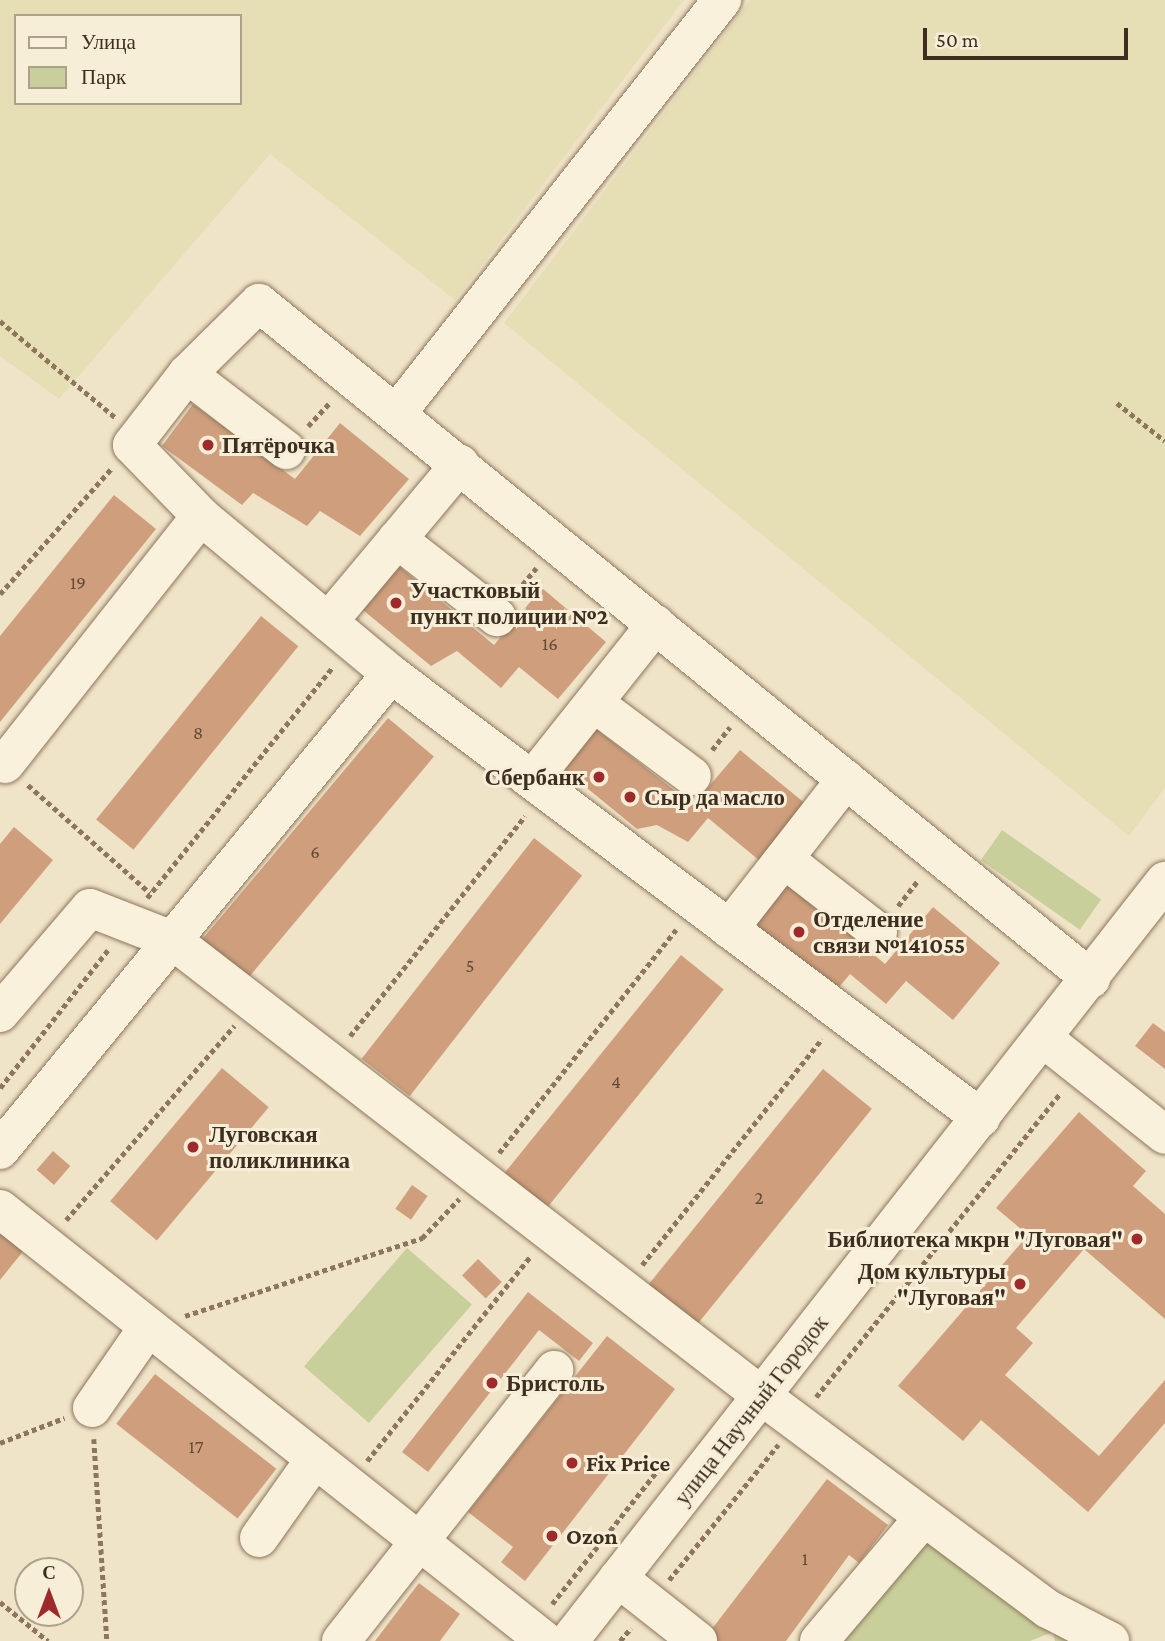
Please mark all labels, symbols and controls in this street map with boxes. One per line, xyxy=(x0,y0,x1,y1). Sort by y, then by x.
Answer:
legend xyxy=(14,14,242,105)
scale bar xyxy=(927,14,1132,58)
text: 50 m xyxy=(936,28,979,52)
text: Улица xyxy=(81,30,136,54)
text: Парк xyxy=(81,65,126,89)
place label: Пятёрочка xyxy=(222,431,335,459)
marker: Пятёрочка xyxy=(200,437,216,453)
house number: 19 xyxy=(70,572,86,594)
place label: Участковый пункт полиции №2 xyxy=(410,576,608,630)
marker: Участковый пункт полиции №2 xyxy=(388,595,404,611)
house number: 16 xyxy=(542,633,558,655)
house number: 8 xyxy=(193,722,203,744)
place label: Сбербанк xyxy=(484,763,585,791)
marker: Сбербанк xyxy=(591,769,607,785)
place label: Сыр да масло xyxy=(644,783,785,811)
marker: Сыр да масло xyxy=(622,789,638,805)
house number: 6 xyxy=(310,841,320,863)
place label: Отделение связи №141055 xyxy=(813,905,965,959)
marker: Отделение связи №141055 xyxy=(791,924,807,940)
house number: 5 xyxy=(466,955,474,977)
house number: 4 xyxy=(611,1071,621,1093)
place label: Луговская поликлиника xyxy=(209,1120,350,1174)
marker: Луговская поликлиника xyxy=(183,1137,203,1157)
house number: 2 xyxy=(754,1187,764,1209)
place label: Библиотека мкрн "Луговая" xyxy=(827,1225,1123,1253)
marker: Библиотека мкрн "Луговая" xyxy=(1129,1231,1145,1247)
place label: Дом культуры "Луговая" xyxy=(858,1257,1006,1311)
marker: Дом культуры "Луговая" xyxy=(1012,1276,1028,1292)
street label: улица Научный Городок xyxy=(668,1309,834,1511)
place label: Бристоль xyxy=(506,1369,605,1397)
marker: Бристоль xyxy=(484,1375,500,1391)
house number: 17 xyxy=(188,1436,204,1458)
place label: Fix Price xyxy=(586,1449,670,1477)
marker: Fix Price xyxy=(564,1455,580,1471)
place label: Ozon xyxy=(566,1522,618,1550)
marker: Ozon xyxy=(544,1528,560,1544)
house number: 1 xyxy=(802,1548,808,1570)
north arrow xyxy=(14,1557,84,1627)
text: С xyxy=(42,1562,56,1583)

